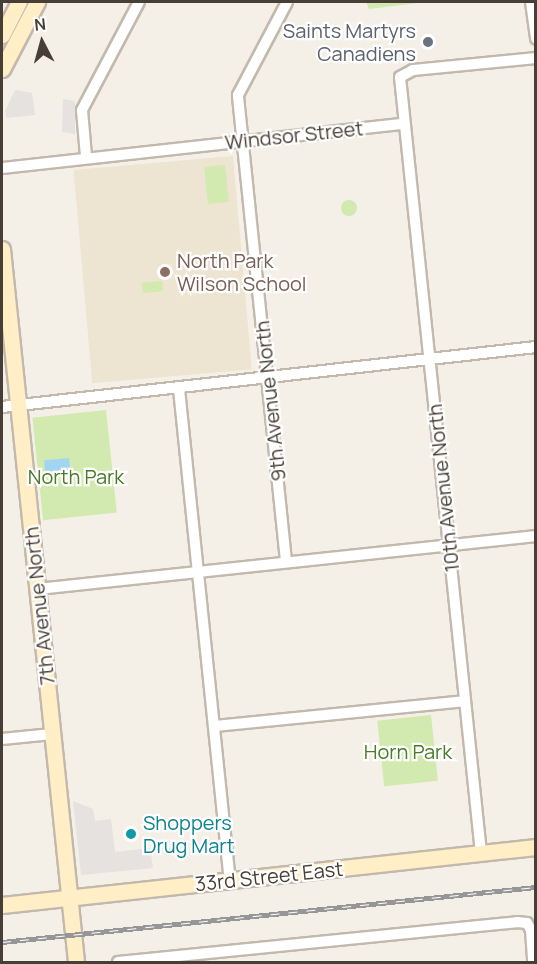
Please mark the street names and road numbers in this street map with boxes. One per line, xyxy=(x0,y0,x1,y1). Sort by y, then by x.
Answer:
street label: Windsor Street xyxy=(224,116,364,154)
street label: 9th Avenue North xyxy=(250,319,290,483)
street label: 10th Avenue North xyxy=(422,403,464,573)
street label: 7th Avenue North xyxy=(19,526,59,686)
street label: 33rd Street East xyxy=(194,856,344,896)

